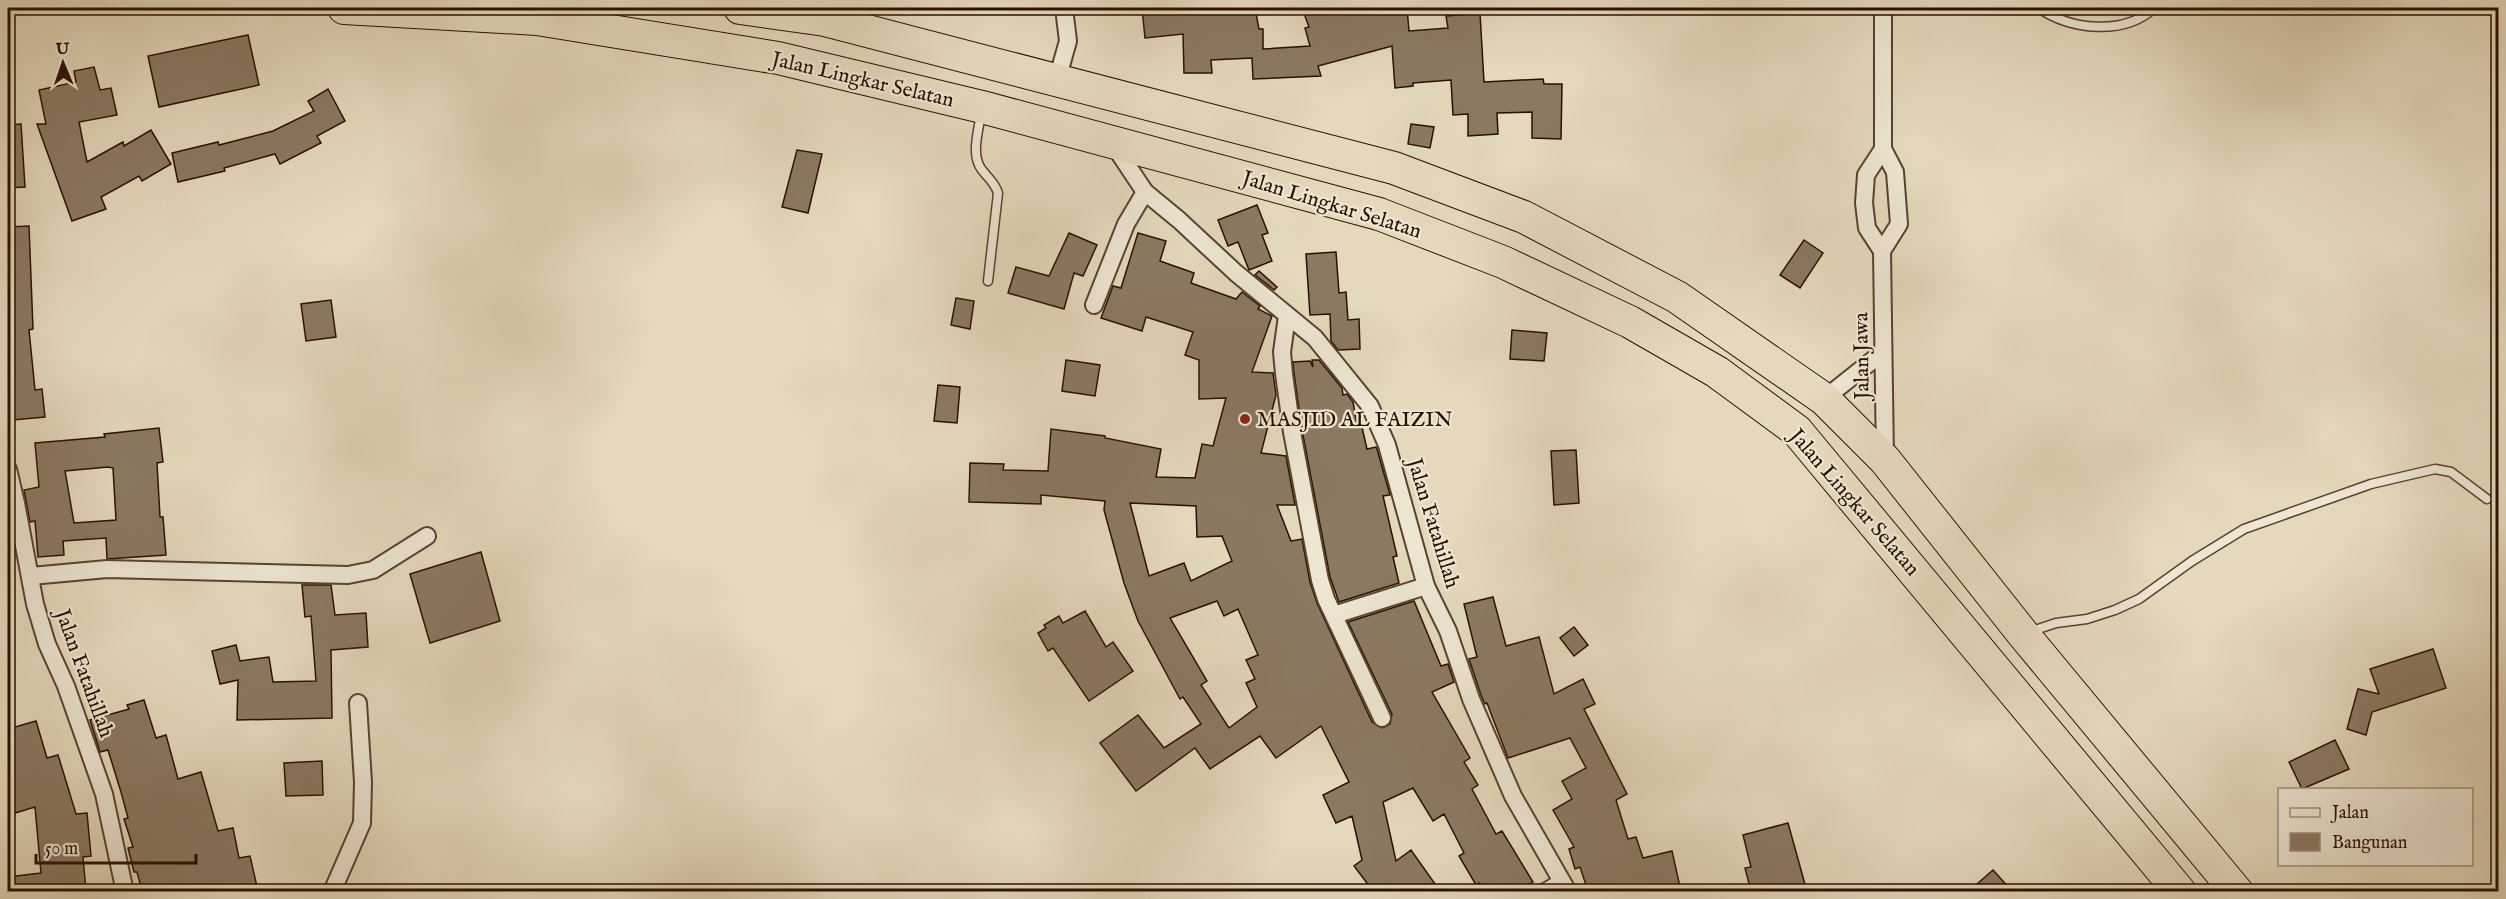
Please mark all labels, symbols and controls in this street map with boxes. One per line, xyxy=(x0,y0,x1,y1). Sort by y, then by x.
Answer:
north arrow xyxy=(33,33,93,93)
text: U xyxy=(54,40,70,60)
street label: Jalan Lingkar Selatan xyxy=(767,46,956,115)
street label: Jalan Lingkar Selatan xyxy=(1237,165,1425,246)
street label: Jalan Jawa xyxy=(1848,311,1877,402)
place label: MASJID AL FAIZIN xyxy=(1257,407,1452,434)
marker: MASJID AL FAIZIN xyxy=(1238,412,1252,426)
street label: Jalan Lingkar Selatan xyxy=(1781,422,1925,582)
street label: Jalan Fatahillah xyxy=(1399,453,1465,592)
street label: Jalan Fatahillah xyxy=(47,604,119,741)
legend xyxy=(2278,788,2473,866)
text: Jalan xyxy=(2330,802,2369,825)
scale bar xyxy=(36,827,196,865)
text: Bangunan xyxy=(2332,832,2408,855)
text: 50 m xyxy=(45,838,78,861)

